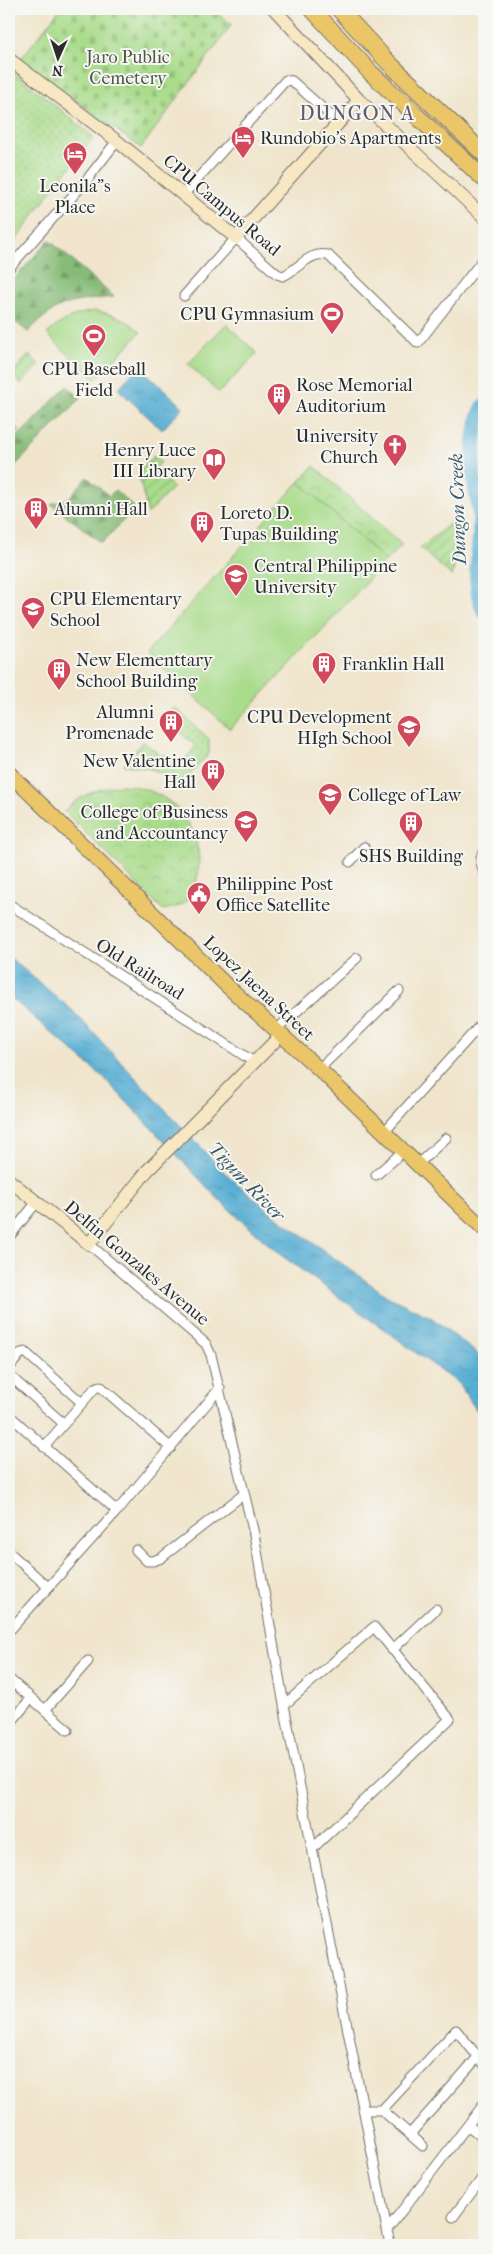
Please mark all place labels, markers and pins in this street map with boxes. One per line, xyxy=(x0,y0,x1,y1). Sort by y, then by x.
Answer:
hotel icon: Rundobio's Apartments xyxy=(230,125,256,159)
place label: Rundobio's Apartments xyxy=(260,128,442,149)
hotel icon: Leonila"s Place xyxy=(62,141,88,175)
place label: Leonila"s Place xyxy=(39,176,111,218)
sports icon: CPU Gymnasium xyxy=(319,301,345,335)
place label: CPU Gymnasium xyxy=(180,304,314,325)
sports icon: CPU Baseball Field xyxy=(81,323,107,357)
place label: CPU Baseball Field xyxy=(42,359,146,401)
place label: Rose Memorial Auditorium xyxy=(295,375,413,417)
building icon: Rose Memorial Auditorium xyxy=(266,382,292,416)
place label: University Church xyxy=(295,426,379,468)
church icon: University Church xyxy=(382,433,408,467)
place label: Henry Luce III Library xyxy=(104,440,197,482)
library icon: Henry Luce III Library xyxy=(201,447,227,481)
building icon: Alumni Hall xyxy=(23,496,49,530)
place label: Alumni Hall xyxy=(53,499,148,520)
place label: Loreto D. Tupas Building xyxy=(220,503,338,545)
building icon: Loreto D. Tupas Building xyxy=(189,510,215,544)
place label: Central Philippine University xyxy=(254,556,397,598)
school or university icon: Central Philippine University xyxy=(223,563,249,597)
place label: CPU Elementary School xyxy=(50,589,183,631)
school or university icon: CPU Elementary School xyxy=(20,596,46,630)
place label: New Elementtary School Building xyxy=(76,650,214,692)
building icon: Franklin Hall xyxy=(311,651,337,685)
place label: Franklin Hall xyxy=(342,654,445,675)
building icon: New Elementtary School Building xyxy=(46,657,72,691)
place label: Alumni Promenade xyxy=(65,702,155,744)
place label: CPU Development HIgh School xyxy=(247,707,393,749)
building icon: Alumni Promenade xyxy=(158,709,184,743)
school or university icon: CPU Development HIgh School xyxy=(396,714,422,748)
place label: New Valentine Hall xyxy=(83,751,196,793)
building icon: New Valentine Hall xyxy=(200,758,226,792)
school or university icon: College of Law xyxy=(317,782,343,816)
place label: College of Law xyxy=(348,785,462,806)
place label: College of Business and Accountancy xyxy=(81,802,229,844)
school or university icon: College of Business and Accountancy xyxy=(233,809,259,843)
building icon: SHS Building xyxy=(398,810,424,844)
place label: SHS Building xyxy=(359,846,463,867)
place label: Philippine Post Office Satellite xyxy=(216,874,334,916)
public building icon: Philippine Post Office Satellite xyxy=(186,881,212,915)

